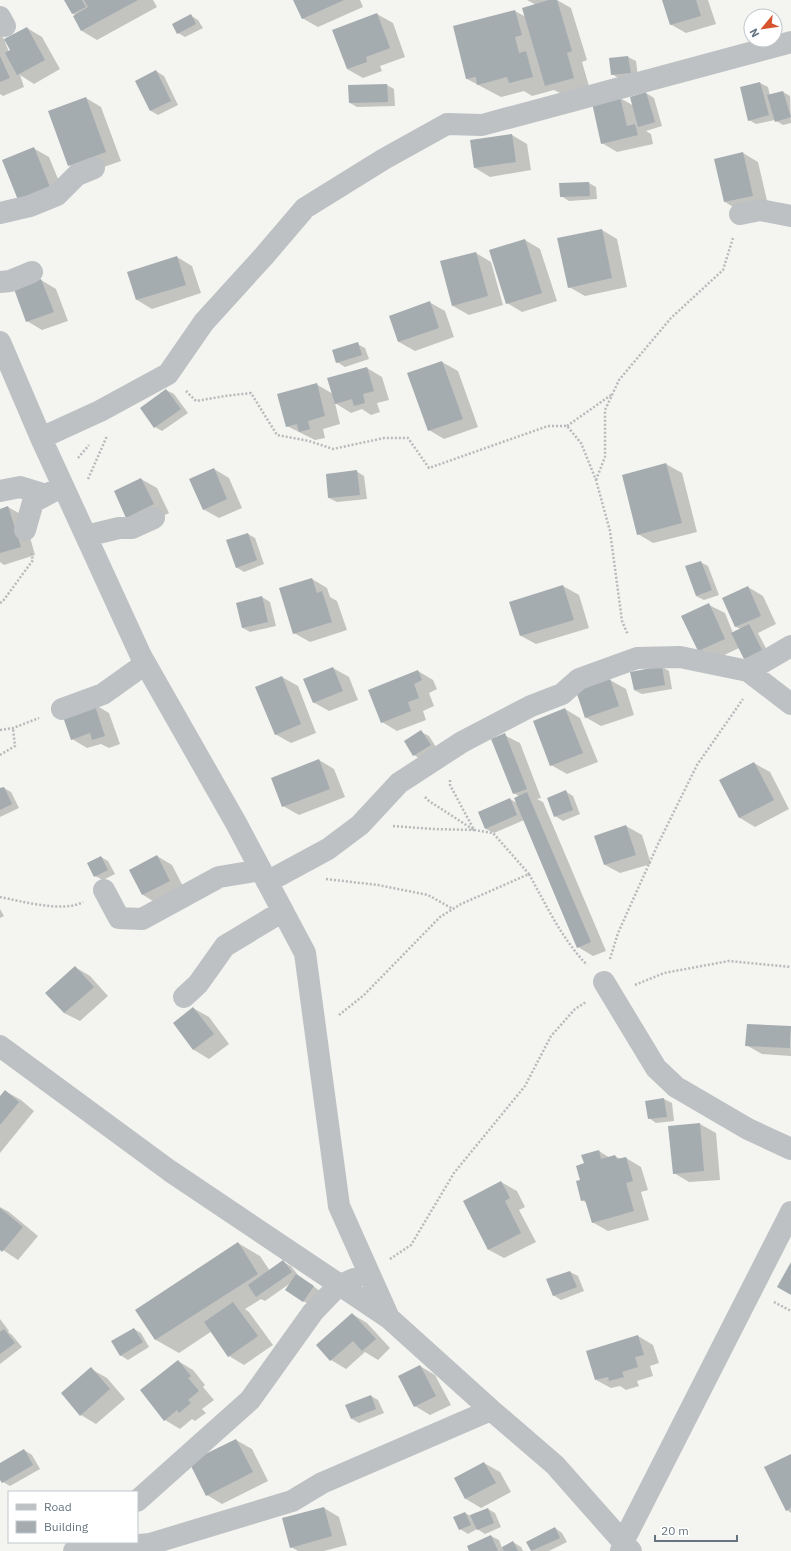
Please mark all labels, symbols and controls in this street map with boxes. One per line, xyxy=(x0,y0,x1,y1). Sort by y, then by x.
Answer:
north arrow xyxy=(743,8,783,48)
text: N xyxy=(746,26,762,40)
legend xyxy=(8,1491,138,1543)
text: Road xyxy=(44,1499,72,1514)
scale bar xyxy=(655,1517,737,1543)
text: Building xyxy=(44,1519,89,1534)
text: 20 m xyxy=(661,1523,689,1538)

